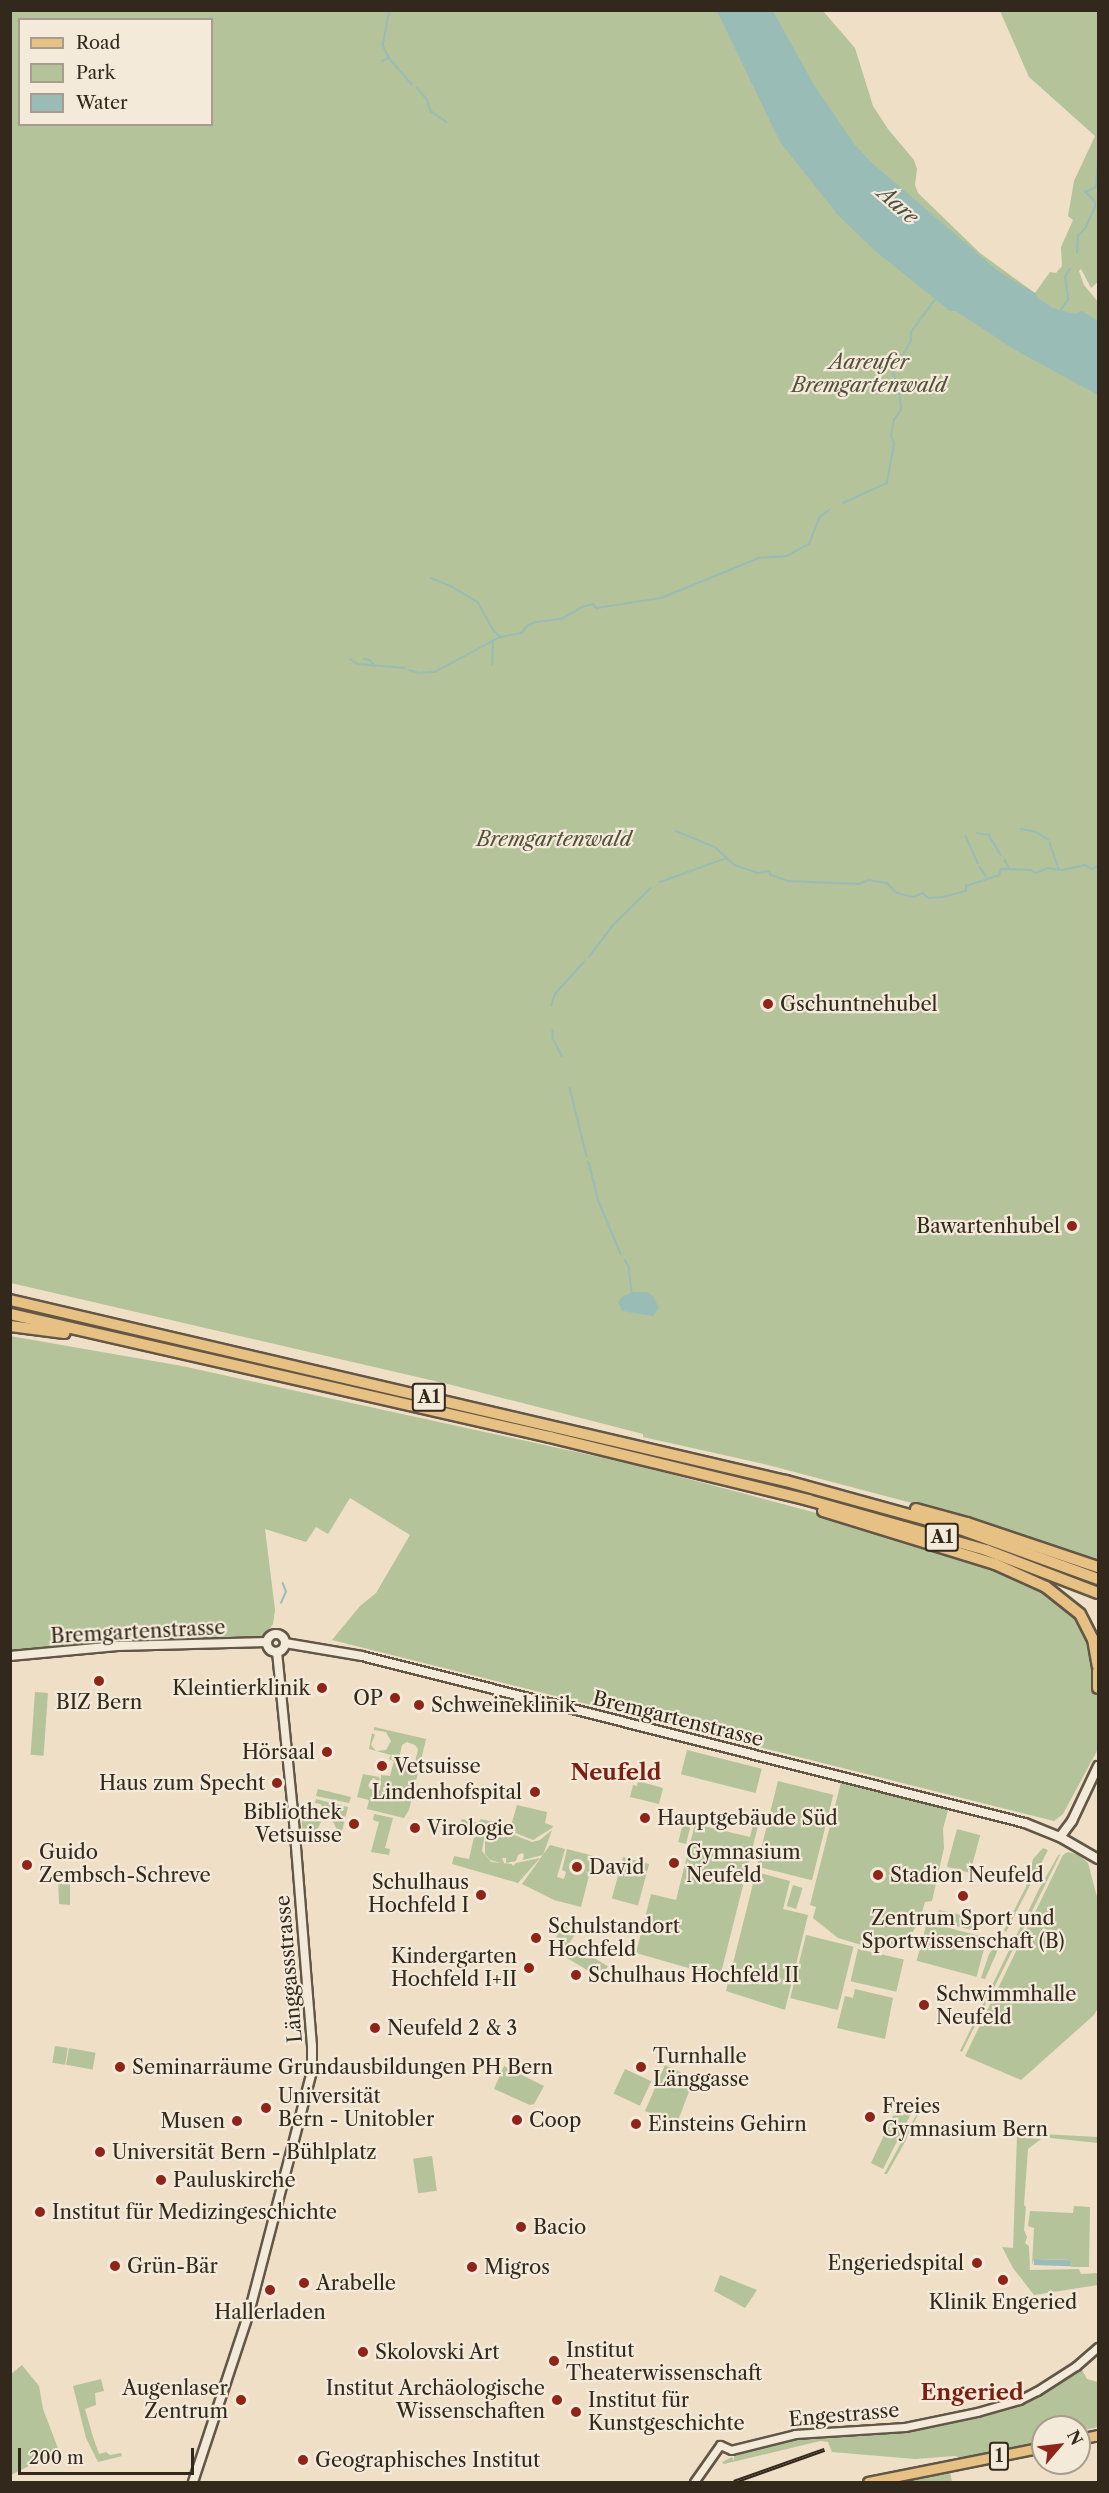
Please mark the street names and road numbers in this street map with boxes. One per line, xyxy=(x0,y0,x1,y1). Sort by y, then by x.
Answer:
road number: A1 xyxy=(411,1382,447,1412)
road number: A1 xyxy=(924,1522,960,1552)
street label: Bremgartenstrasse xyxy=(50,1615,226,1649)
street label: Bremgartenstrasse xyxy=(590,1686,766,1752)
street label: Länggassstrasse xyxy=(271,1894,307,2044)
street label: Engestrasse xyxy=(788,2398,900,2432)
road number: 1 xyxy=(988,2441,1010,2471)

